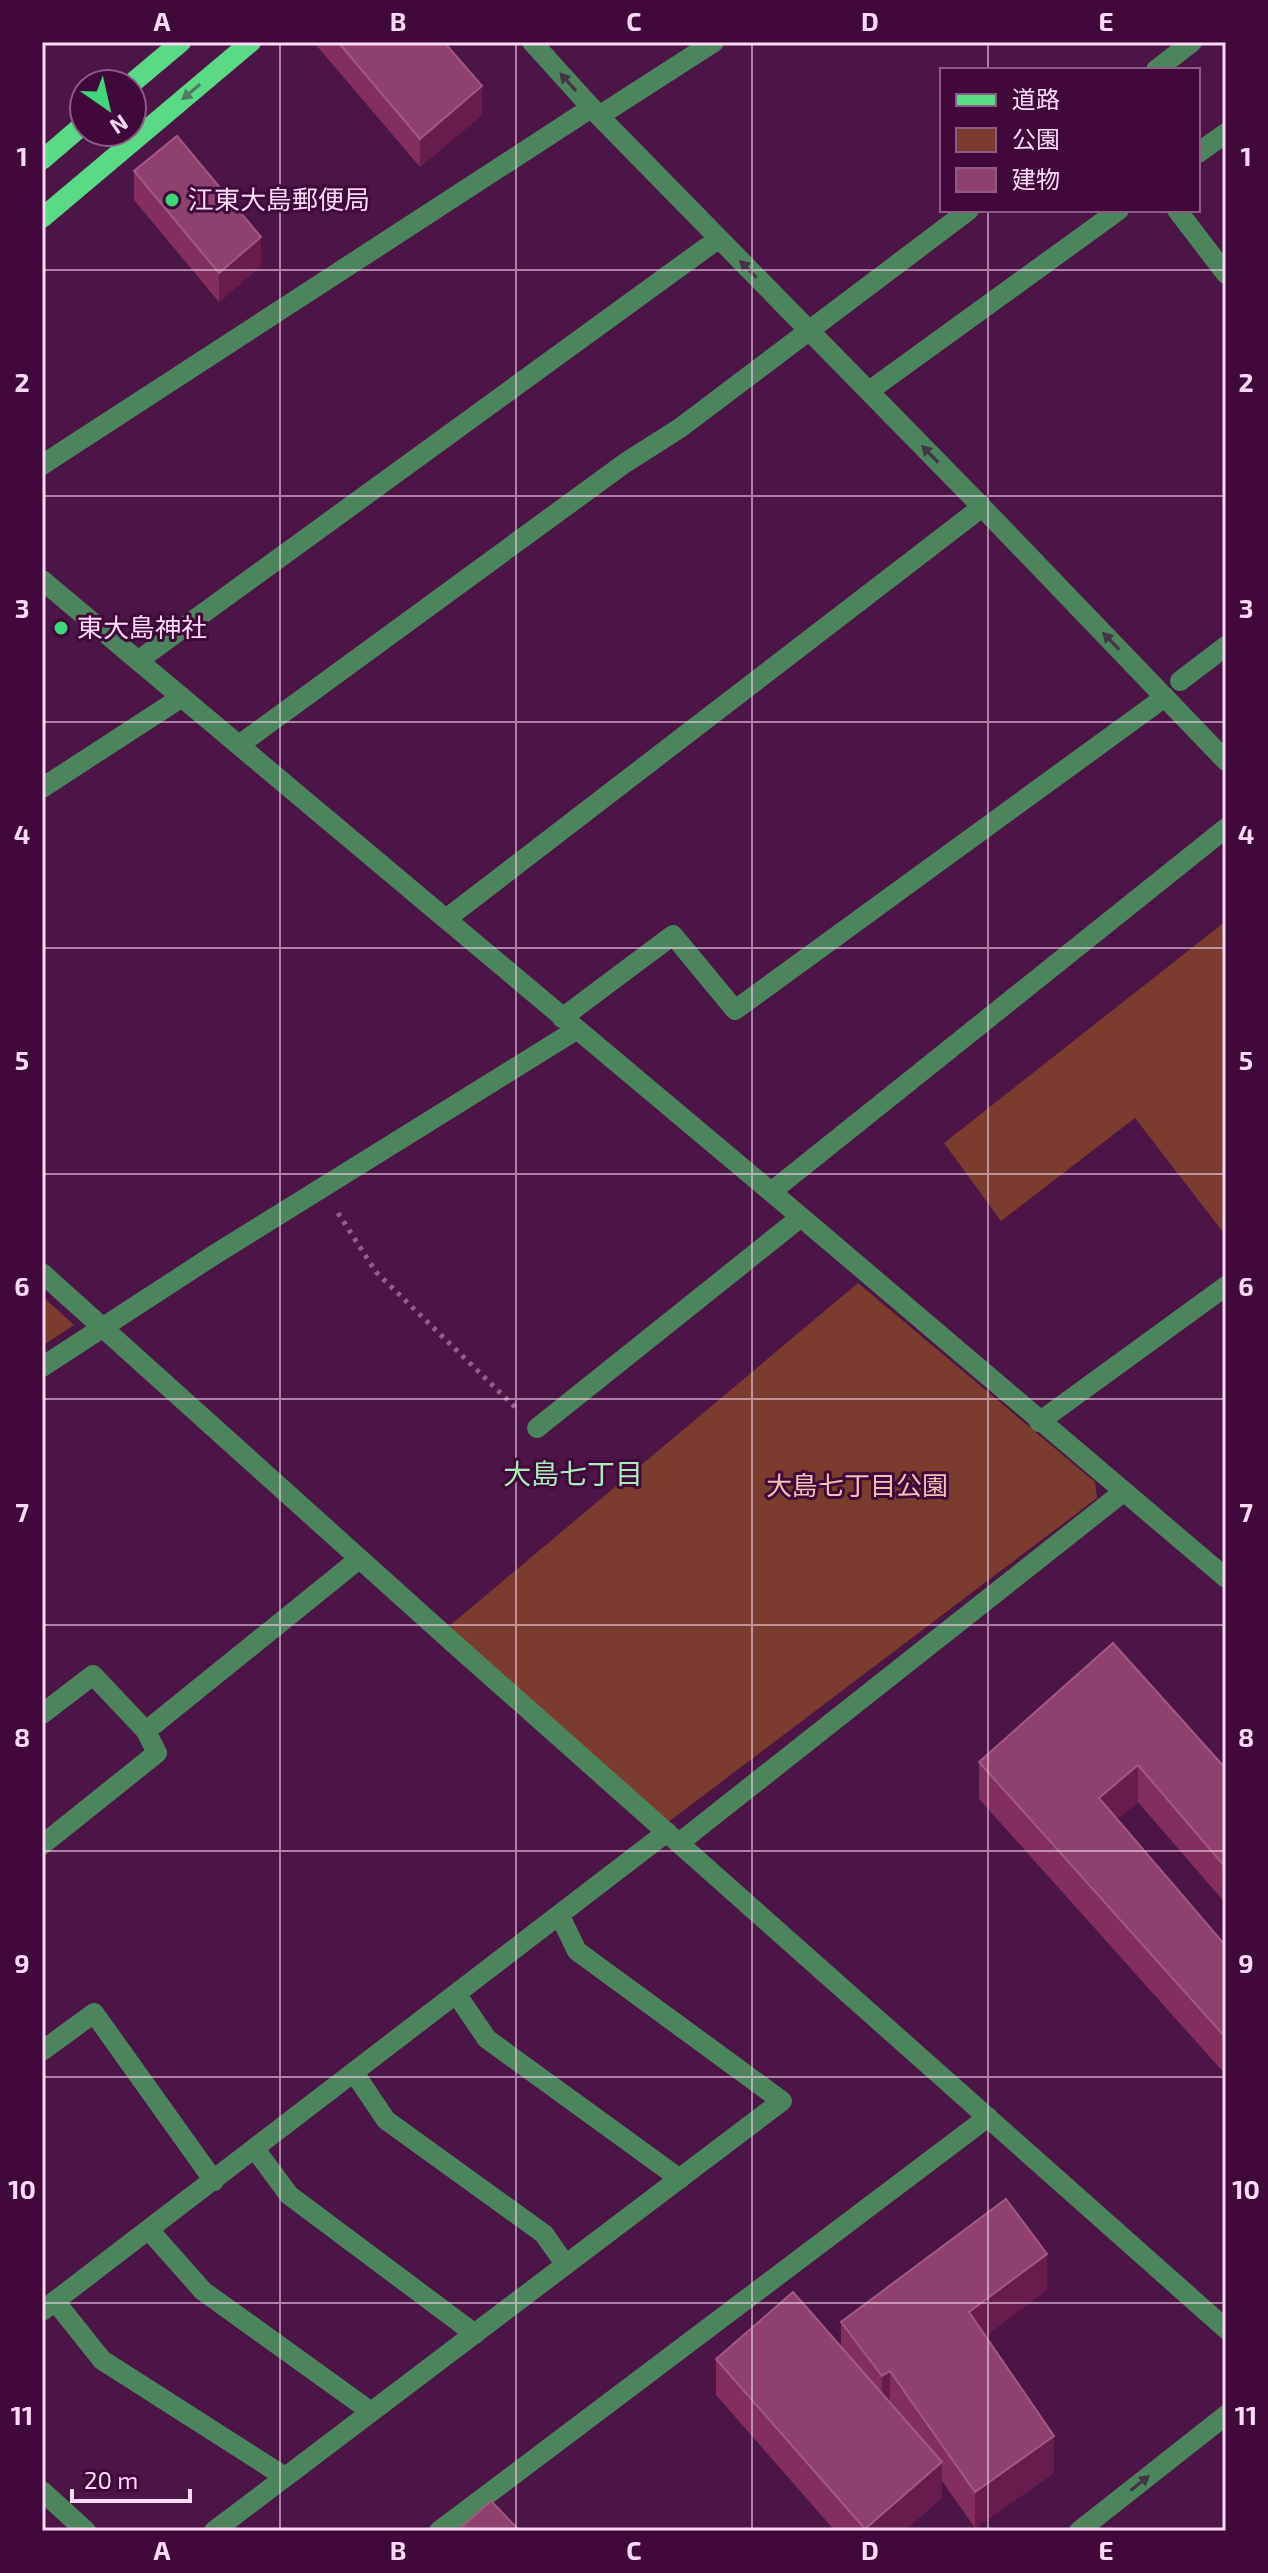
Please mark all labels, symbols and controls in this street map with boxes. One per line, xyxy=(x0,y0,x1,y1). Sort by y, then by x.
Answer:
text: A xyxy=(154,5,171,36)
text: B xyxy=(390,5,406,36)
text: C xyxy=(626,5,642,36)
text: D xyxy=(861,5,879,36)
text: E xyxy=(1098,5,1114,36)
north arrow xyxy=(68,68,148,148)
legend xyxy=(940,68,1200,212)
one-way arrow xyxy=(559,72,577,91)
one-way arrow xyxy=(181,83,201,100)
text: 道路 xyxy=(1012,84,1060,113)
text: N xyxy=(106,110,134,141)
text: 公園 xyxy=(1012,124,1060,153)
text: 1 xyxy=(16,140,28,171)
text: 1 xyxy=(1240,140,1252,171)
text: 建物 xyxy=(1012,164,1060,193)
place label: 江東大島郵便局 xyxy=(188,183,370,214)
marker: 江東大島郵便局 xyxy=(163,191,181,209)
one-way arrow xyxy=(739,260,758,279)
text: 2 xyxy=(14,366,30,397)
text: 2 xyxy=(1238,366,1254,397)
one-way arrow xyxy=(922,445,940,464)
text: 3 xyxy=(15,592,29,623)
text: 3 xyxy=(1239,592,1253,623)
place label: 東大島神社 xyxy=(77,611,207,642)
marker: 東大島神社 xyxy=(52,619,70,637)
one-way arrow xyxy=(1102,632,1121,651)
text: 4 xyxy=(14,818,30,849)
text: 4 xyxy=(1238,818,1254,849)
text: 5 xyxy=(15,1044,29,1075)
text: 5 xyxy=(1239,1044,1253,1075)
text: 6 xyxy=(14,1270,30,1301)
text: 6 xyxy=(1238,1270,1254,1301)
district label: 大島七丁目 xyxy=(503,1456,643,1490)
park label: 大島七丁目公園 xyxy=(766,1469,948,1500)
text: 7 xyxy=(15,1496,29,1527)
text: 7 xyxy=(1239,1496,1253,1527)
text: 8 xyxy=(14,1721,30,1752)
text: 8 xyxy=(1238,1721,1254,1752)
text: 9 xyxy=(14,1947,30,1978)
text: 9 xyxy=(1238,1947,1254,1978)
text: 10 xyxy=(8,2173,36,2204)
text: 10 xyxy=(1232,2173,1260,2204)
text: 11 xyxy=(11,2399,33,2430)
text: 11 xyxy=(1235,2399,1257,2430)
scale bar xyxy=(72,2453,190,2503)
text: 20 m xyxy=(84,2465,138,2494)
one-way arrow xyxy=(1130,2475,1150,2491)
text: A xyxy=(154,2534,171,2565)
text: B xyxy=(390,2534,406,2565)
text: C xyxy=(626,2534,642,2565)
text: D xyxy=(861,2534,879,2565)
text: E xyxy=(1098,2534,1114,2565)

